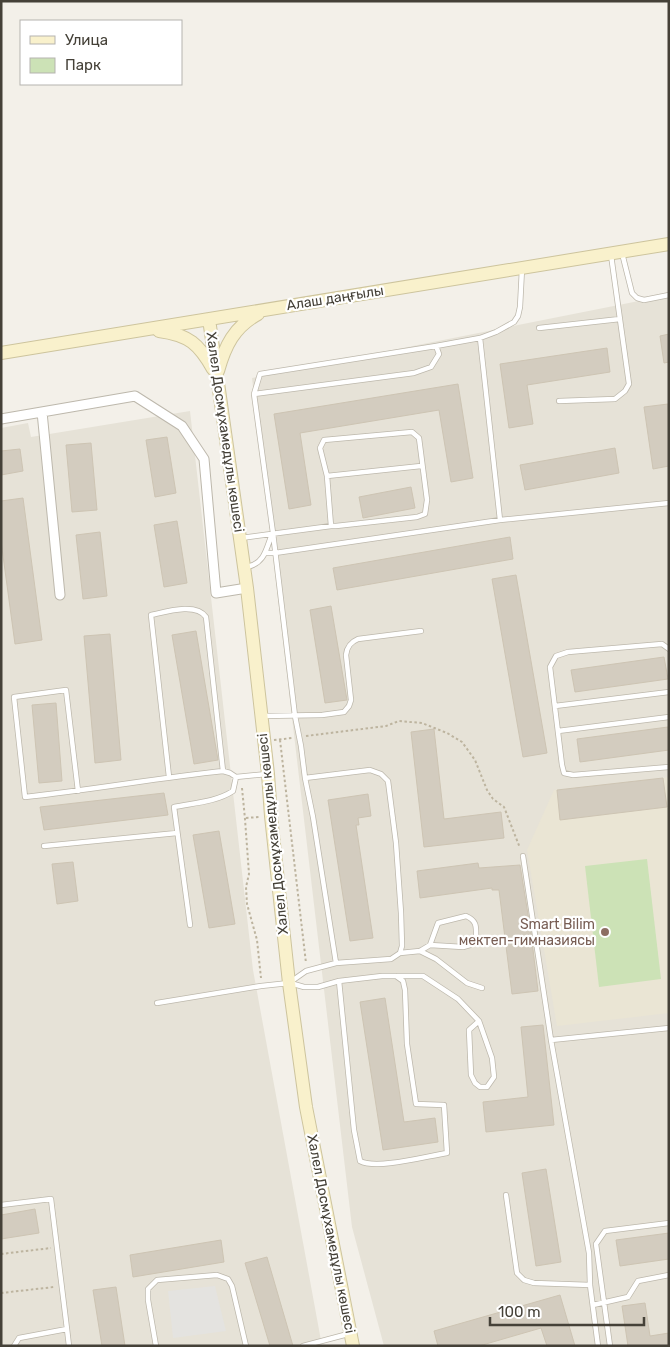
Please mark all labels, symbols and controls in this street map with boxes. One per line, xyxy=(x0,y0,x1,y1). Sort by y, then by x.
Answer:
legend xyxy=(20,20,182,85)
text: Улица xyxy=(65,31,108,49)
text: Парк xyxy=(65,56,101,74)
street label: Алаш даңғылы xyxy=(285,282,385,314)
street label: Халел Досмұхамедұлы көшесі xyxy=(203,331,247,533)
street label: Халел Досмұхамедұлы көшесі xyxy=(254,733,292,935)
place label: Smart Bilim мектеп-гимназиясы xyxy=(459,916,595,949)
marker: Smart Bilim мектеп-гимназиясы xyxy=(599,926,611,938)
street label: Халел Досмұхамедұлы көшесі xyxy=(303,1133,359,1335)
scale bar xyxy=(490,1294,644,1326)
text: 100 m xyxy=(498,1303,540,1321)

